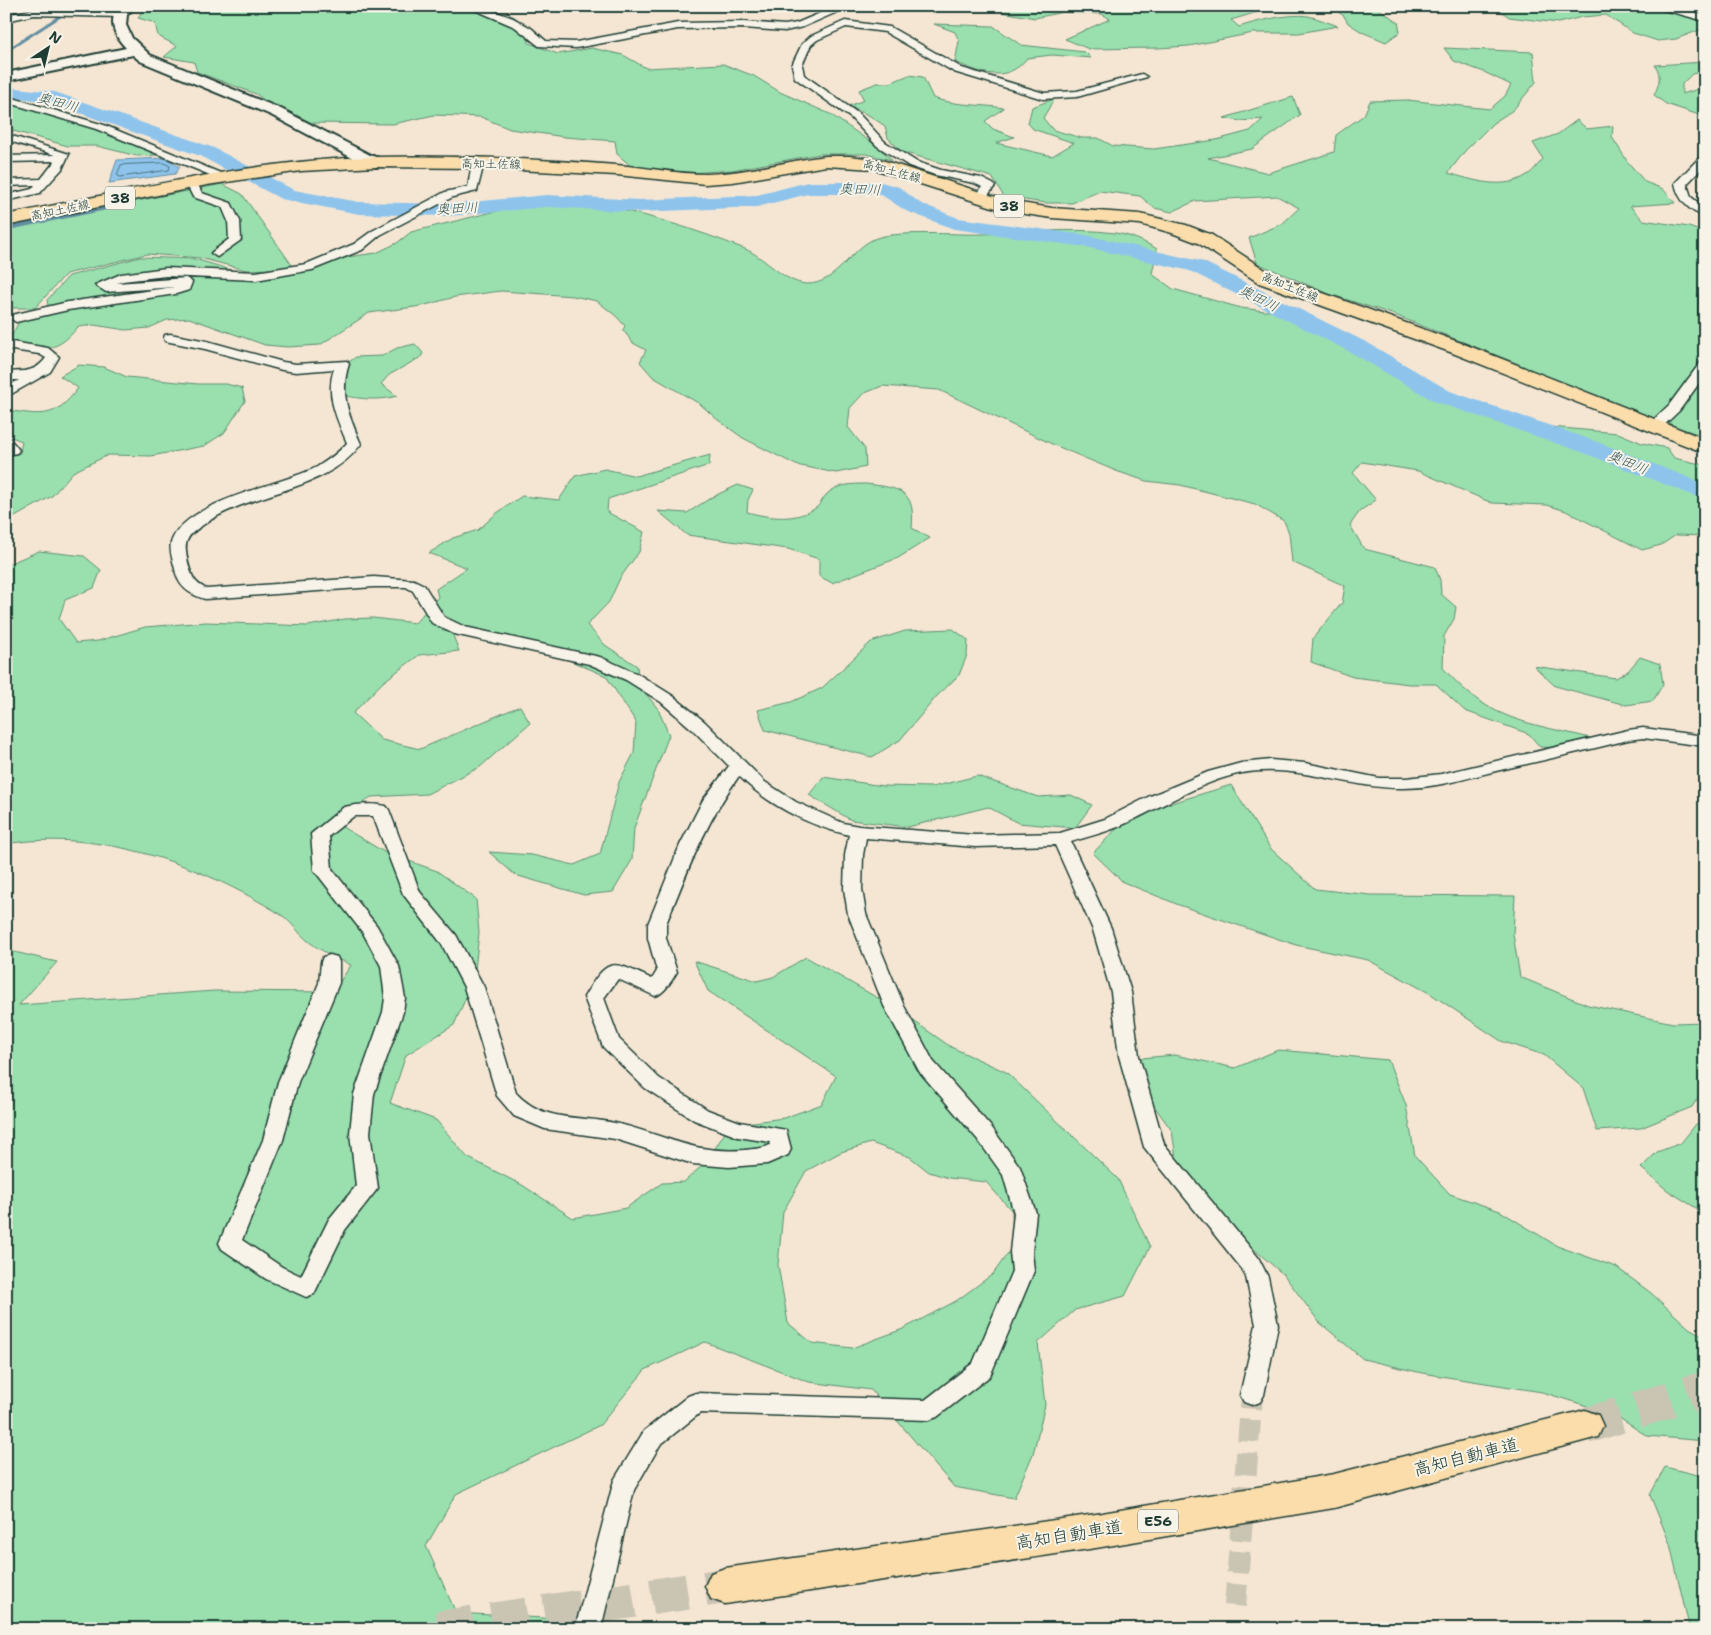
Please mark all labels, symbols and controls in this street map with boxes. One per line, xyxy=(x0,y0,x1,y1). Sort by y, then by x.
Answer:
north arrow xyxy=(22,22,72,72)
text: N xyxy=(46,27,65,48)
water label: 奥田川 xyxy=(35,88,81,116)
street label: 高知土佐線 xyxy=(461,155,521,173)
street label: 高知土佐線 xyxy=(861,156,923,186)
water label: 奥田川 xyxy=(839,179,881,199)
road number: 38 xyxy=(105,187,135,210)
road number: 38 xyxy=(994,195,1024,218)
street label: 高知土佐線 xyxy=(29,196,91,224)
water label: 奥田川 xyxy=(436,198,478,218)
street label: 高知土佐線 xyxy=(1259,268,1321,306)
water label: 奥田川 xyxy=(1236,280,1282,316)
water label: 奥田川 xyxy=(1605,446,1651,478)
street label: 高知自動車道 xyxy=(1411,1432,1521,1482)
road number: E56 xyxy=(1138,1510,1178,1532)
street label: 高知自動車道 xyxy=(1014,1515,1124,1555)

